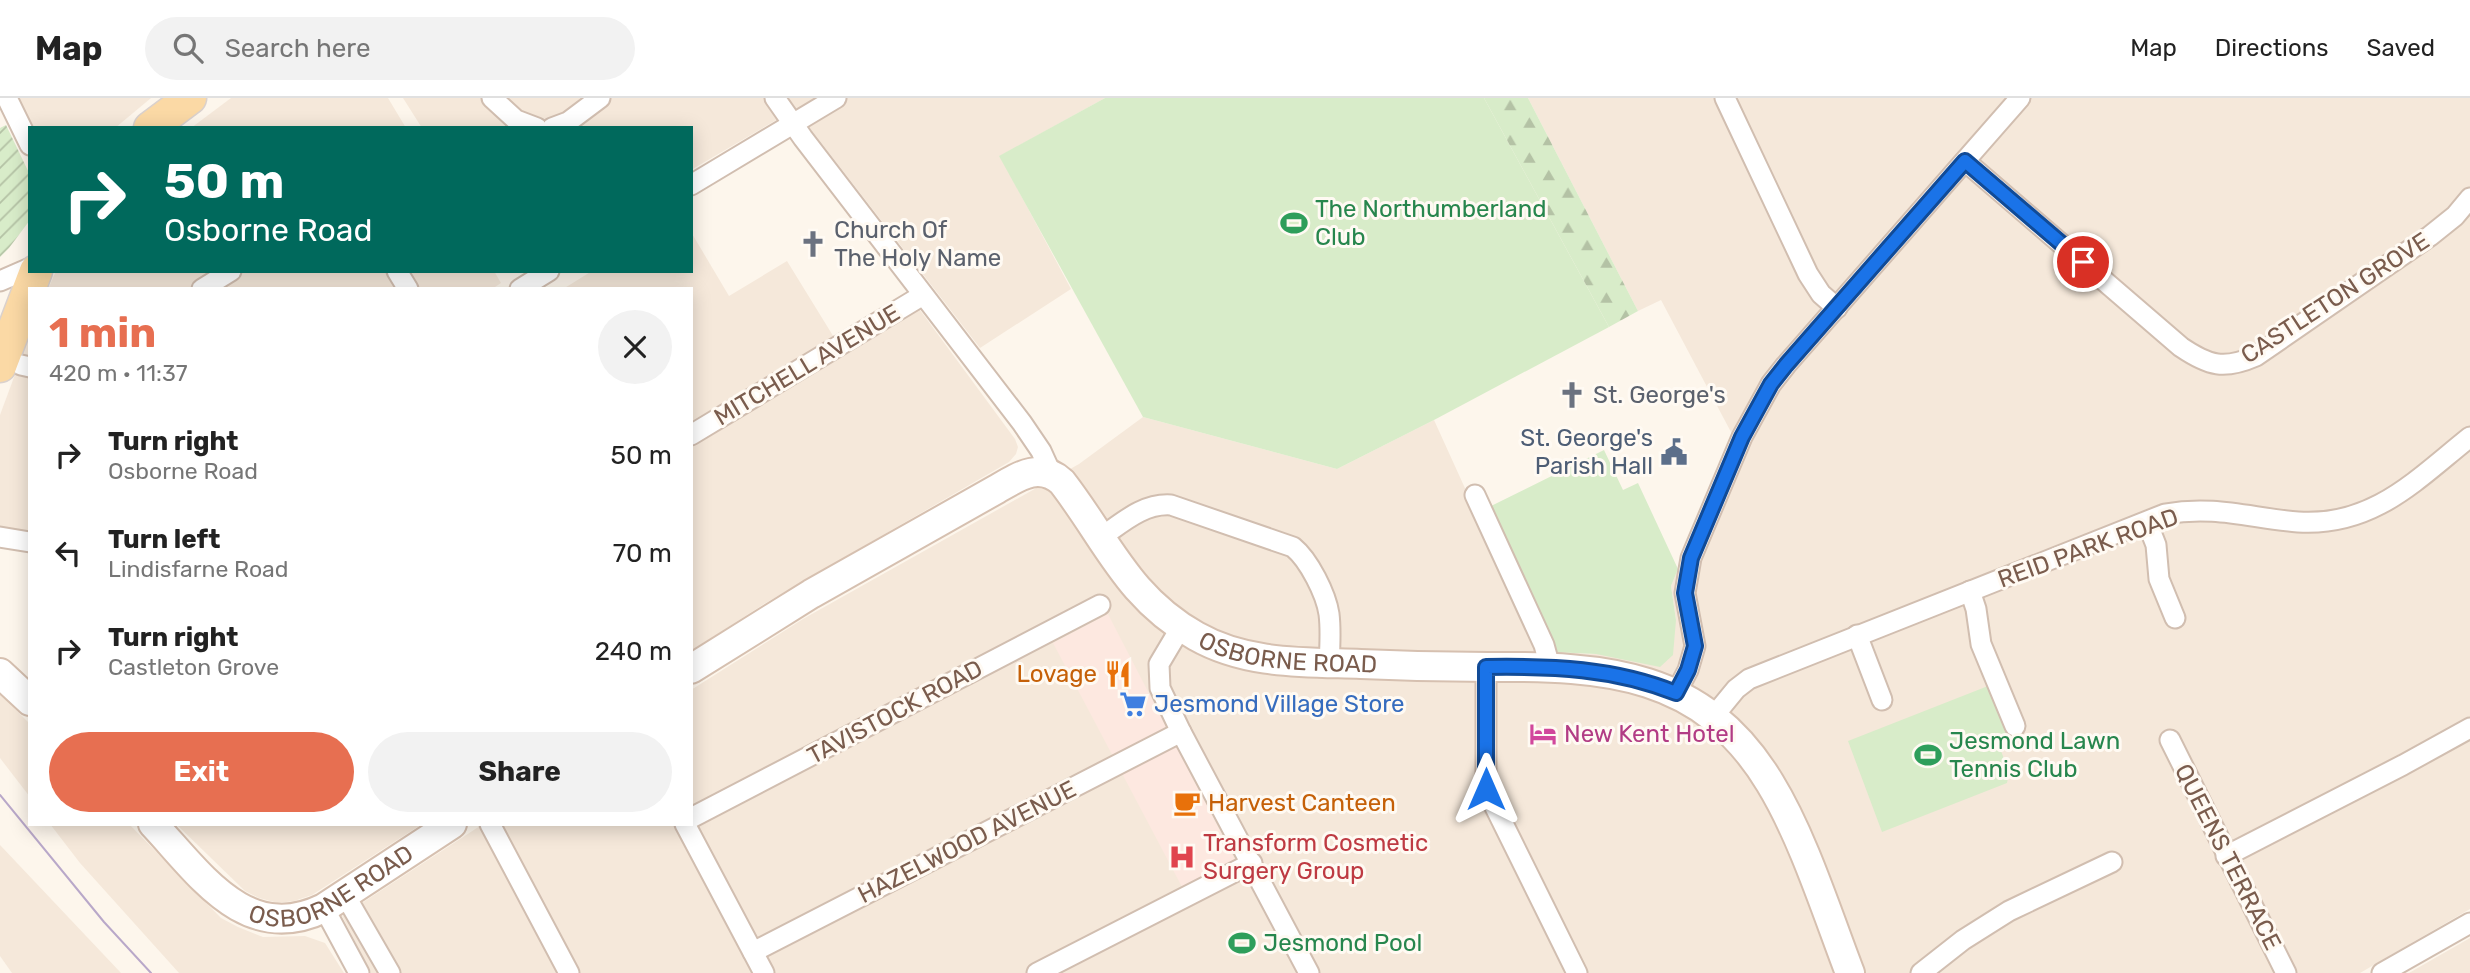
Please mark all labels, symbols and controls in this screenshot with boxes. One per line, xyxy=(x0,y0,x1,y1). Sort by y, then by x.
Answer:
search box xyxy=(145,17,635,80)
text: Map xyxy=(35,29,103,68)
icon: search xyxy=(169,29,207,67)
text: Search here xyxy=(225,33,370,64)
text: Map xyxy=(2130,34,2177,62)
text: Directions xyxy=(2215,34,2328,62)
text: Saved xyxy=(2366,34,2435,62)
text: 50 m xyxy=(164,152,284,210)
icon: right xyxy=(49,154,140,245)
place label: The Northumberland Club xyxy=(1315,195,1546,251)
sports icon: The Northumberland Club xyxy=(1279,208,1309,238)
text: Osborne Road xyxy=(164,211,373,249)
place label: Church Of The Holy Name xyxy=(834,216,1001,272)
street label: CASTLETON GROVE xyxy=(2236,227,2434,369)
church icon: Church Of The Holy Name xyxy=(798,229,828,259)
pin xyxy=(2053,232,2113,292)
icon: arrive xyxy=(2064,243,2102,281)
street label: MITCHELL AVENUE xyxy=(709,298,905,432)
text: 1 min xyxy=(49,308,156,358)
button: close xyxy=(598,310,672,384)
text: 420 m · 11:37 xyxy=(49,359,188,387)
church icon: St. George's xyxy=(1557,380,1587,410)
place label: St. George's xyxy=(1593,381,1726,409)
place label: St. George's Parish Hall xyxy=(1520,424,1653,480)
text: Turn right xyxy=(108,426,238,457)
icon: right xyxy=(49,436,87,474)
public building icon: St. George's Parish Hall xyxy=(1659,437,1689,467)
text: 50 m xyxy=(611,440,672,471)
text: Osborne Road xyxy=(108,457,258,485)
street label: REID PARK ROAD xyxy=(1994,502,2182,594)
text: Turn left xyxy=(108,524,220,555)
icon: left xyxy=(49,534,87,572)
text: 70 m xyxy=(613,538,672,569)
text: Lindisfarne Road xyxy=(108,555,289,583)
text: Turn right xyxy=(108,622,238,653)
street label: OSBORNE ROAD xyxy=(1194,626,1378,679)
icon: right xyxy=(49,632,87,670)
text: 240 m xyxy=(595,636,672,667)
text: Castleton Grove xyxy=(108,653,279,681)
street label: TAVISTOCK ROAD xyxy=(803,654,987,770)
restaurant icon: Lovage xyxy=(1103,659,1133,689)
place label: Lovage xyxy=(1017,660,1097,688)
supermarket icon: Jesmond Village Store xyxy=(1118,689,1148,719)
place label: Jesmond Village Store xyxy=(1154,690,1404,718)
hotel icon: New Kent Hotel xyxy=(1528,719,1558,749)
place label: New Kent Hotel xyxy=(1564,720,1735,748)
place label: Jesmond Lawn Tennis Club xyxy=(1949,727,2120,783)
button: Exit xyxy=(49,732,354,812)
button: Share xyxy=(368,732,672,812)
sports icon: Jesmond Lawn Tennis Club xyxy=(1913,740,1943,770)
position arrow xyxy=(1449,752,1523,826)
street label: QUEENS TERRACE xyxy=(2169,759,2287,955)
street label: HAZELWOOD AVENUE xyxy=(853,775,1081,909)
cafe icon: Harvest Canteen xyxy=(1172,788,1202,818)
place label: Harvest Canteen xyxy=(1208,789,1396,817)
place label: Transform Cosmetic Surgery Group xyxy=(1203,829,1428,885)
street label: OSBORNE ROAD xyxy=(245,839,418,933)
hospital icon: Transform Cosmetic Surgery Group xyxy=(1167,842,1197,872)
sports icon: Jesmond Pool xyxy=(1227,928,1257,958)
place label: Jesmond Pool xyxy=(1263,929,1422,957)

